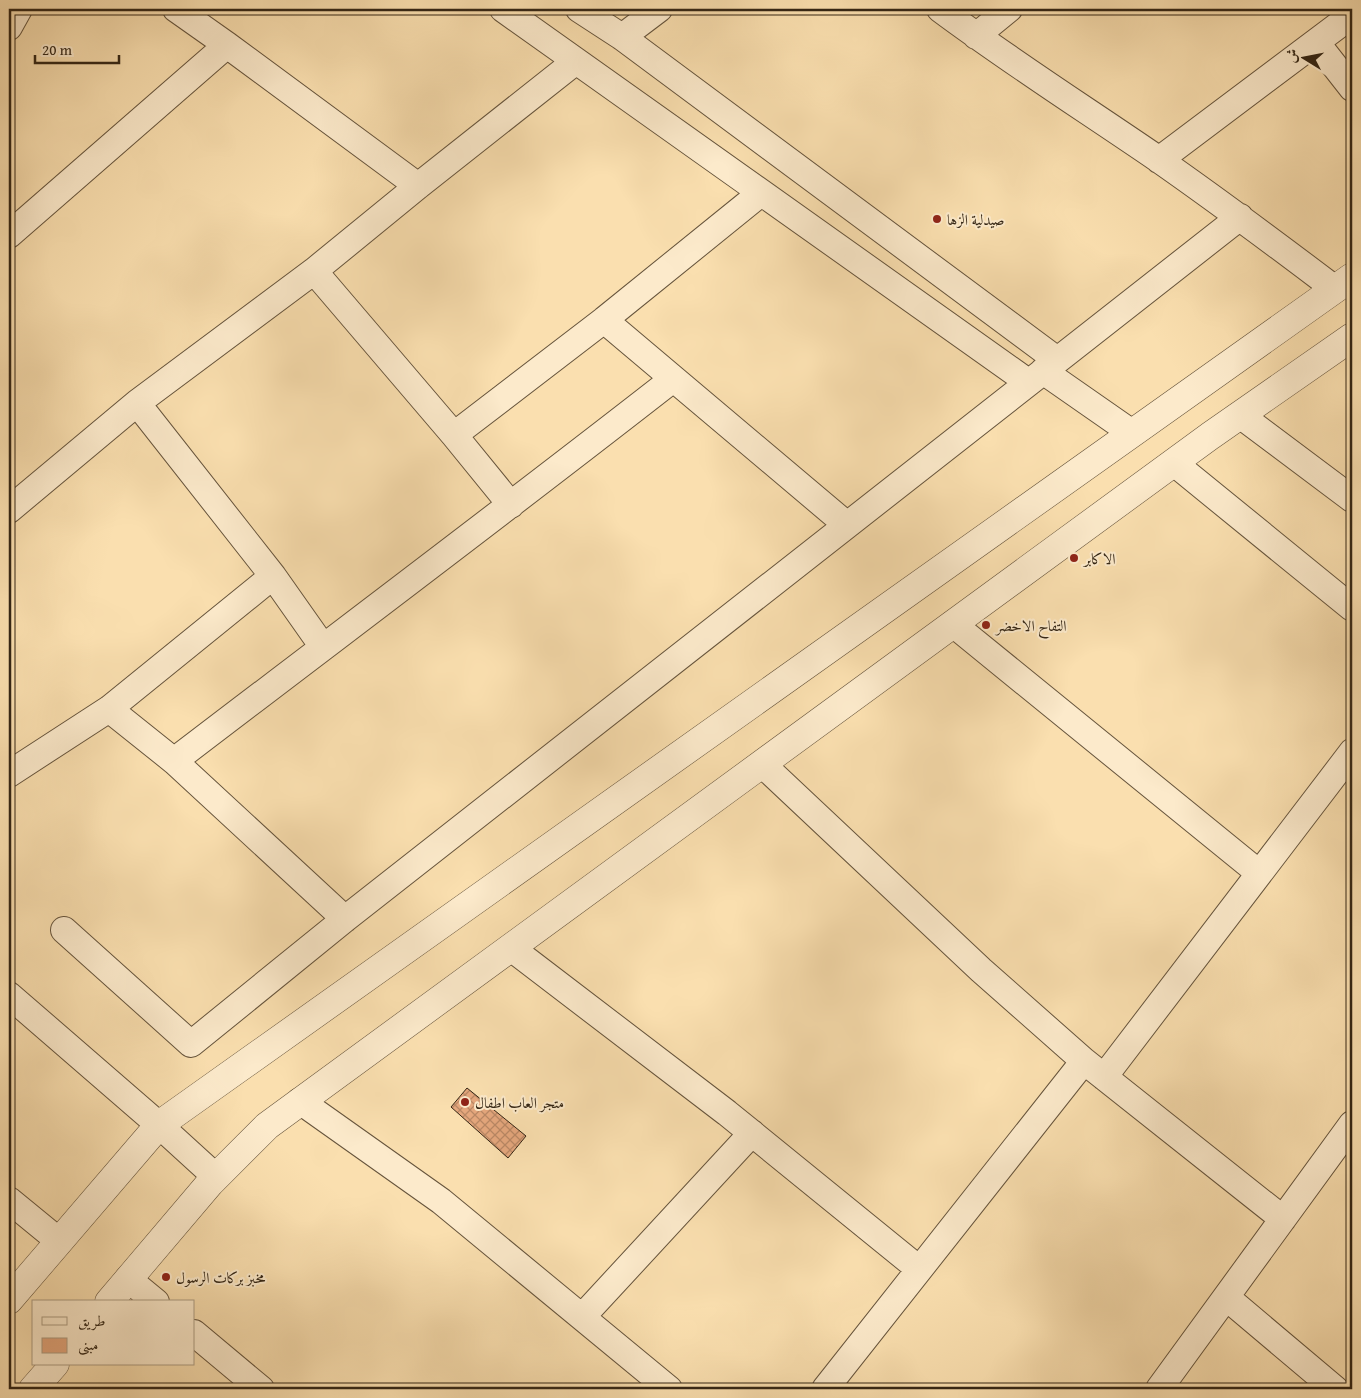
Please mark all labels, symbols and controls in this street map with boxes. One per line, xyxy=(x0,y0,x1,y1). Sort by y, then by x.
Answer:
scale bar xyxy=(35,32,119,64)
north arrow xyxy=(1278,32,1328,82)
text: 20 m xyxy=(42,39,73,60)
text: ش xyxy=(1280,47,1302,64)
place label: صيدلية الزها xyxy=(947,209,1005,230)
marker: صيدلية الزها xyxy=(931,213,943,225)
place label: الاكابر xyxy=(1082,548,1116,569)
marker: الاكابر xyxy=(1068,552,1080,564)
place label: التفاح الاخضر xyxy=(994,615,1067,639)
marker: التفاح الاخضر xyxy=(980,619,992,631)
place label: متجر العاب اطفال xyxy=(475,1092,564,1113)
marker: متجر العاب اطفال xyxy=(459,1096,471,1108)
place label: مخبز بركات الرسول xyxy=(176,1267,265,1288)
marker: مخبز بركات الرسول xyxy=(160,1271,172,1283)
legend xyxy=(32,1300,195,1366)
text: طريق xyxy=(78,1310,105,1331)
text: مبنى xyxy=(78,1334,98,1356)

